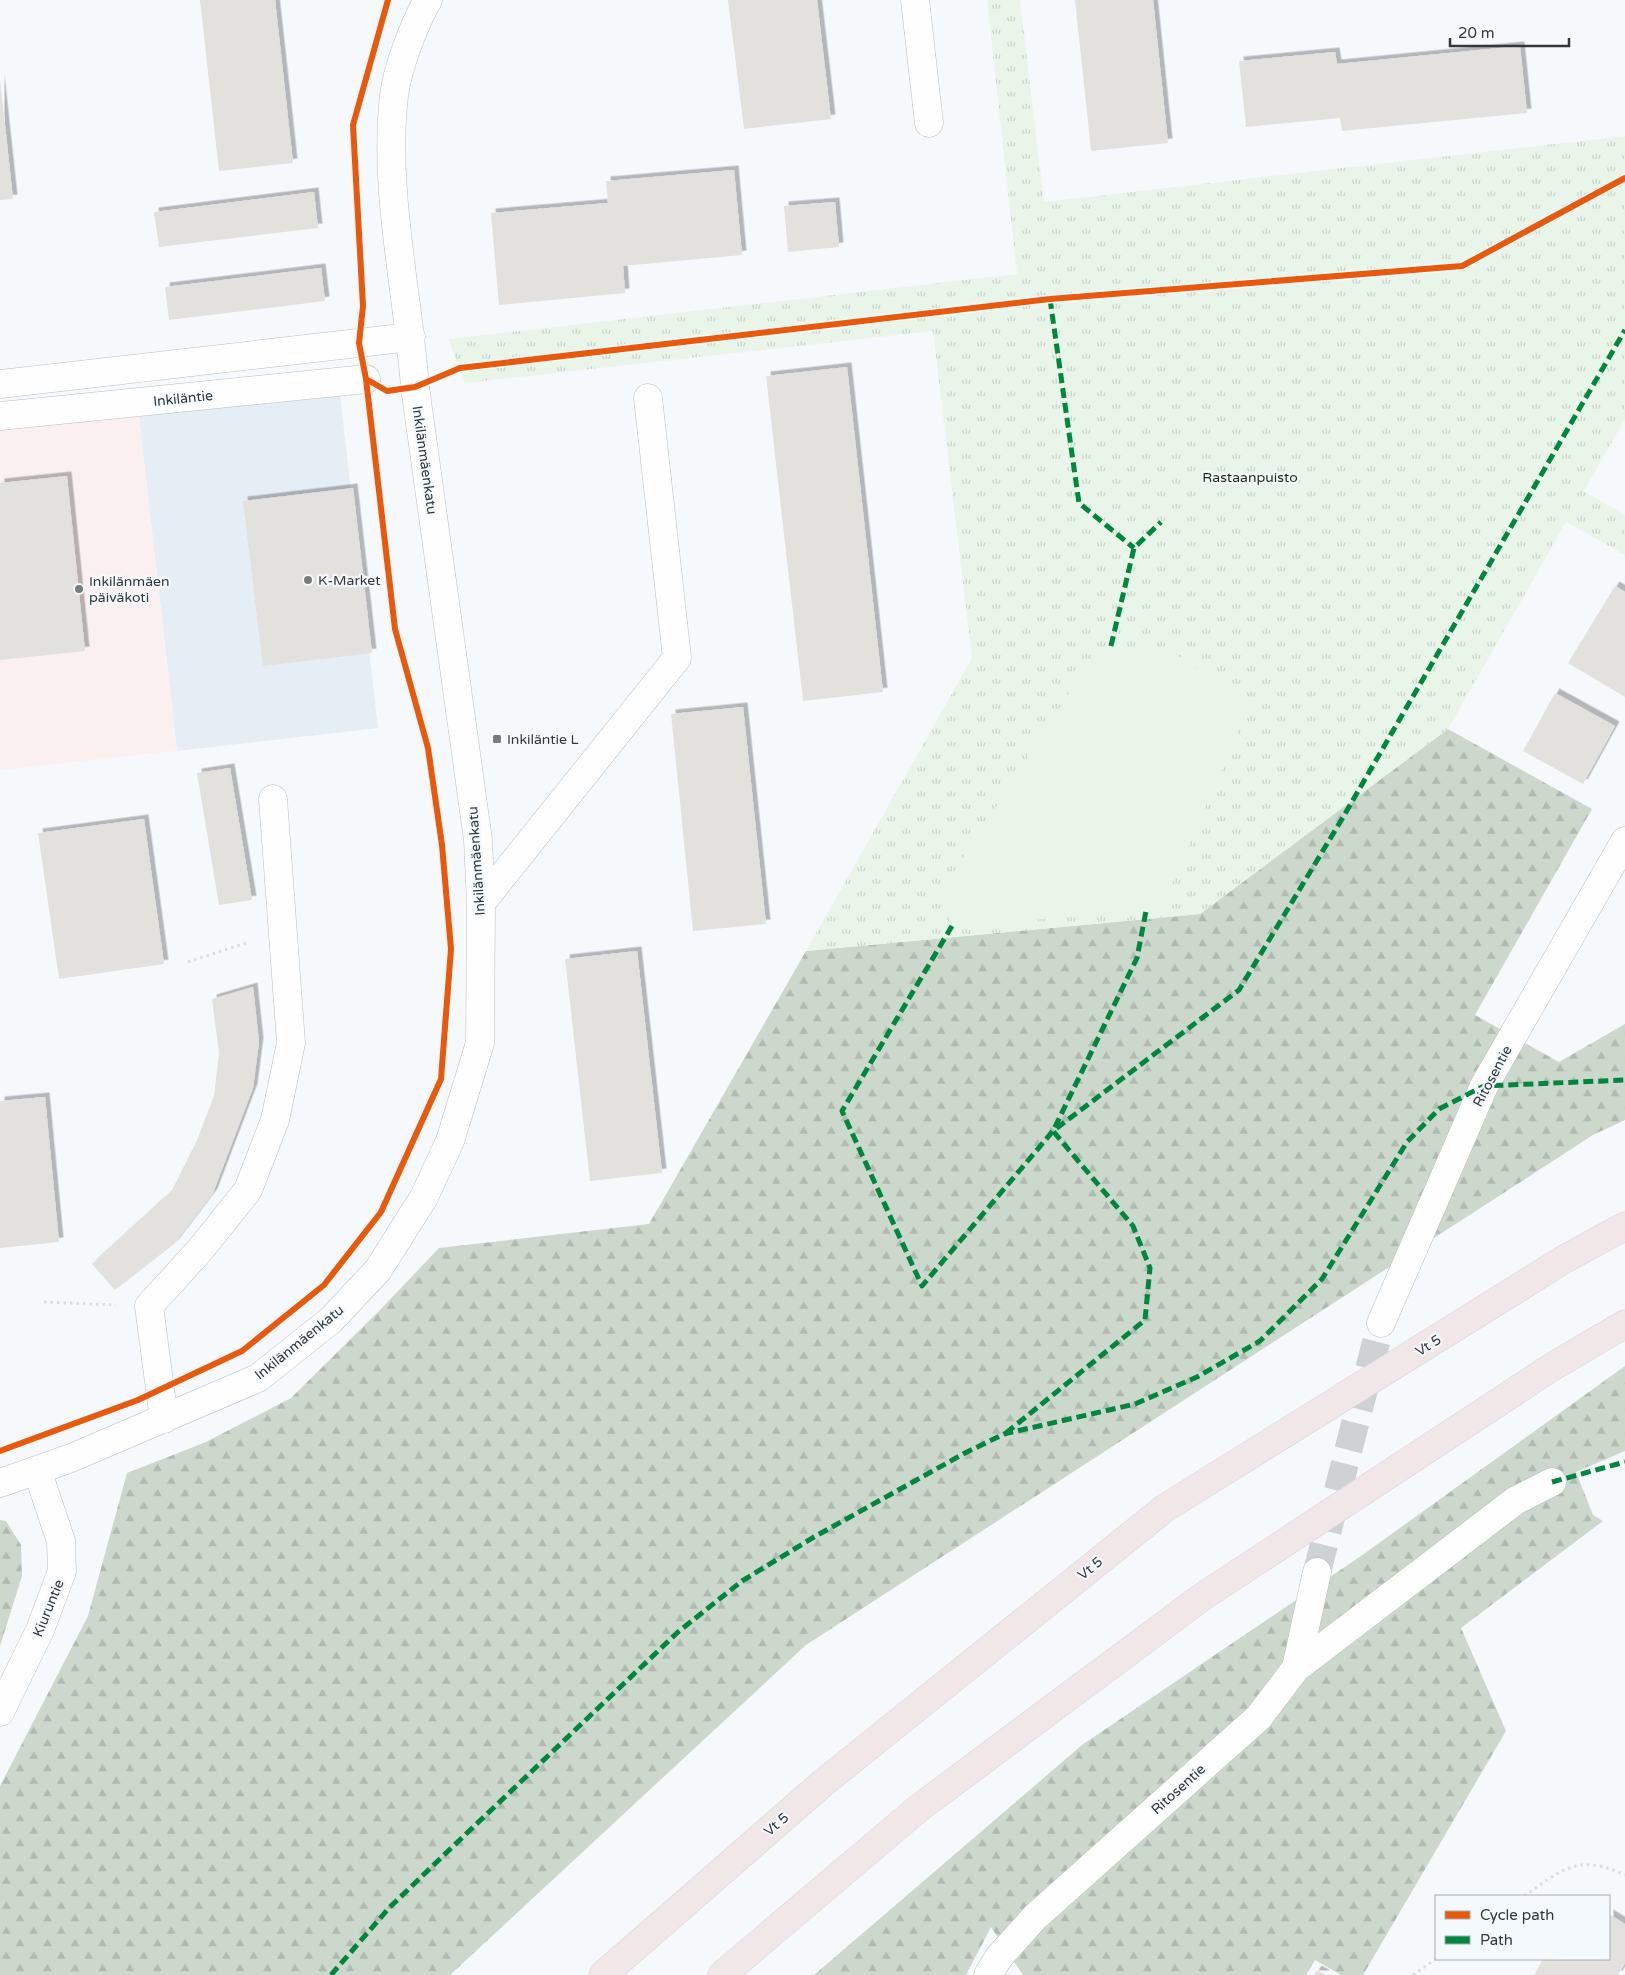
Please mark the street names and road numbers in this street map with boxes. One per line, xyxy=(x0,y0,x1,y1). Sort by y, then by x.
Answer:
street label: Inkiläntie xyxy=(152,387,214,410)
street label: Inkilänmäenkatu xyxy=(408,405,441,516)
street label: Inkilänmäenkatu xyxy=(464,806,489,916)
street label: Ritosentie xyxy=(1469,1043,1516,1110)
street label: Inkilänmäenkatu xyxy=(251,1301,347,1383)
street label: Vt 5 xyxy=(1412,1331,1444,1360)
street label: Vt 5 xyxy=(1074,1553,1106,1584)
street label: Kiuruntie xyxy=(29,1577,68,1639)
street label: Ritosentie xyxy=(1148,1761,1209,1818)
street label: Vt 5 xyxy=(760,1809,792,1840)

